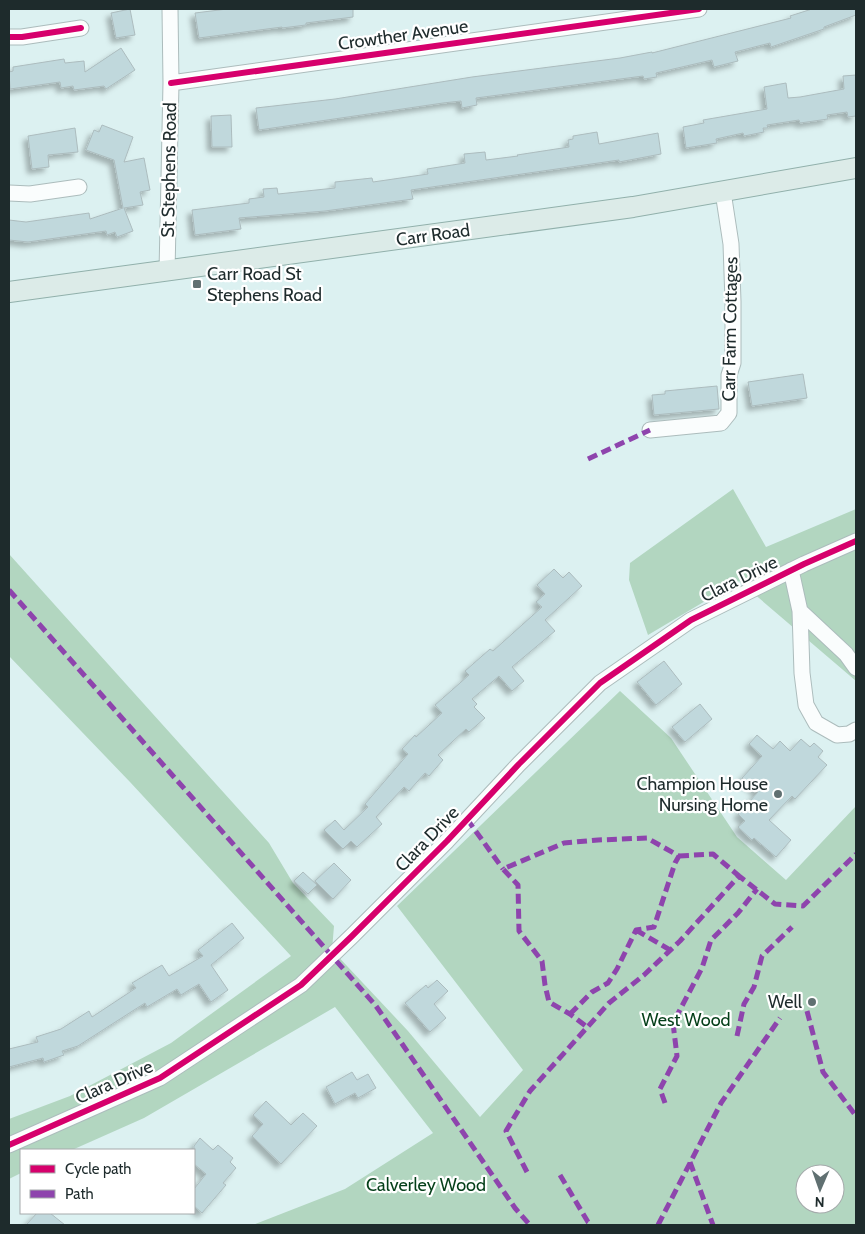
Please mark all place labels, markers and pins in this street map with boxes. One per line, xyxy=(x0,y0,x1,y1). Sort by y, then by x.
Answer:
place label: Carr Road St Stephens Road xyxy=(207,263,322,306)
marker: Carr Road St Stephens Road xyxy=(191,278,203,290)
place label: Champion House Nursing Home xyxy=(636,773,768,816)
marker: Champion House Nursing Home xyxy=(772,788,784,800)
place label: Well xyxy=(768,991,803,1013)
marker: Well xyxy=(806,996,818,1008)

